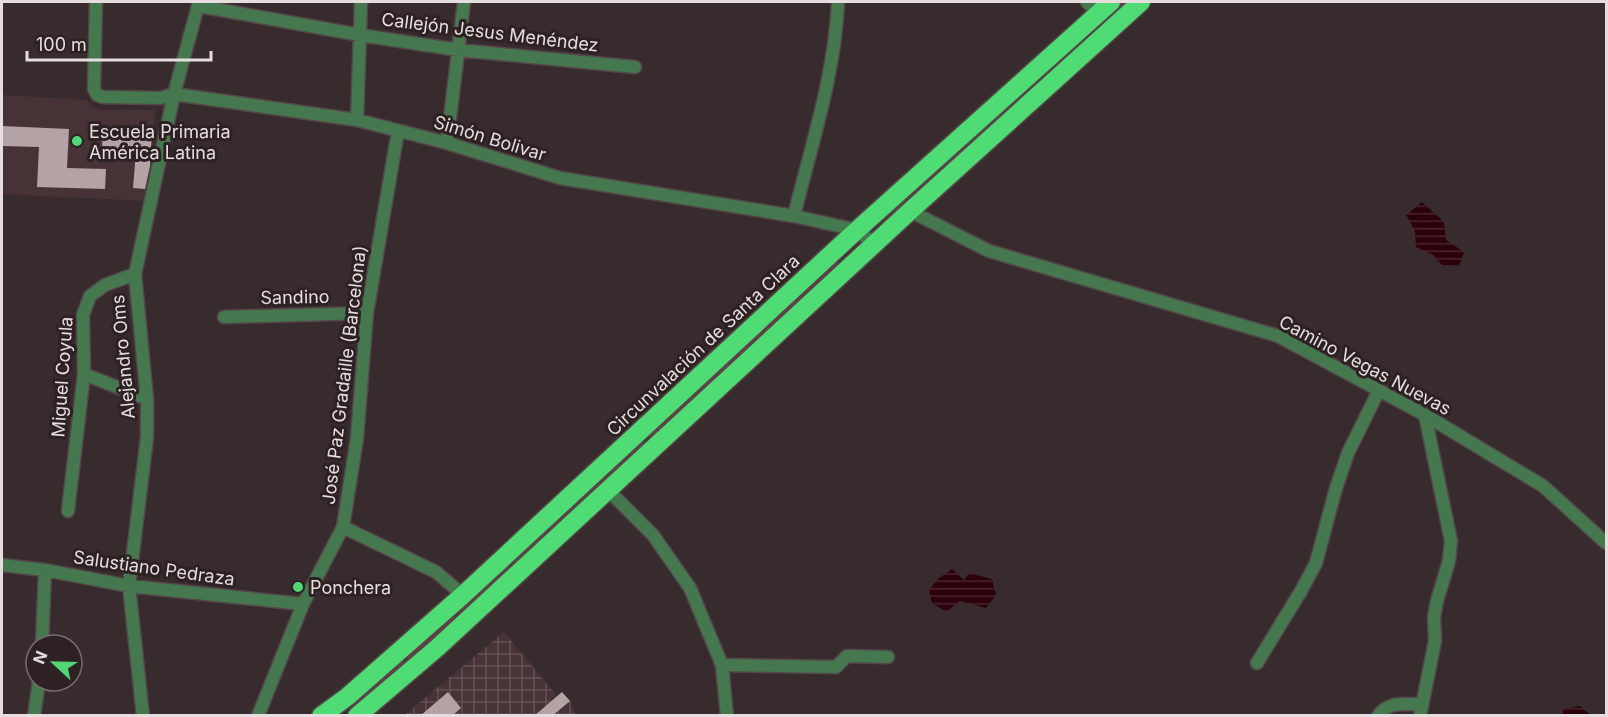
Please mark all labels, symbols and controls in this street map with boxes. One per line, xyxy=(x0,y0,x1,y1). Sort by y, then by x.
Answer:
street label: Callejón Jesus Menéndez xyxy=(380,8,600,56)
scale bar xyxy=(27,24,212,62)
text: 100 m xyxy=(36,34,87,55)
street label: Simón Bolivar xyxy=(431,111,549,165)
place label: Escuela Primaria América Latina xyxy=(89,121,231,163)
marker: Escuela Primaria América Latina xyxy=(70,134,84,148)
street label: José Paz Gradaille (Barcelona) xyxy=(318,244,370,506)
street label: Circunvalación de Santa Clara xyxy=(602,250,804,440)
street label: Sandino xyxy=(260,286,330,308)
street label: Alejandro Oms xyxy=(107,294,139,420)
street label: Camino Vegas Nuevas xyxy=(1275,311,1455,419)
street label: Miguel Coyula xyxy=(47,316,77,438)
street label: Salustiano Pedraza xyxy=(72,546,236,590)
place label: Ponchera xyxy=(310,577,391,598)
marker: Ponchera xyxy=(291,580,305,594)
north arrow xyxy=(24,633,84,693)
text: N xyxy=(29,648,52,667)

